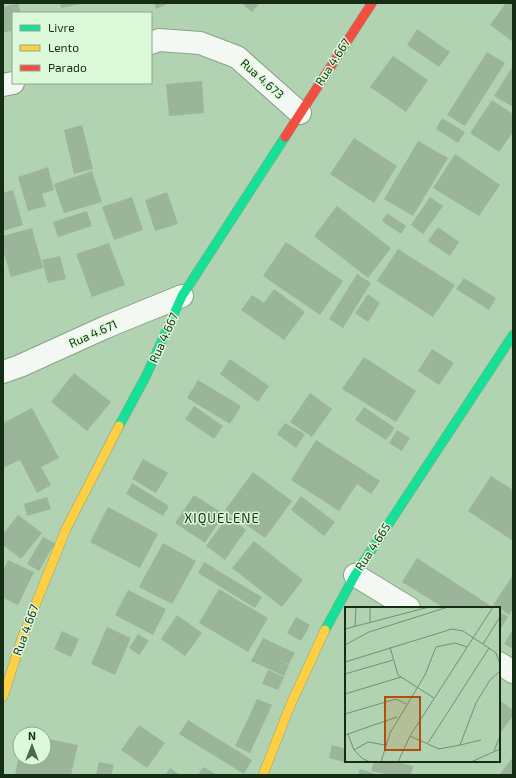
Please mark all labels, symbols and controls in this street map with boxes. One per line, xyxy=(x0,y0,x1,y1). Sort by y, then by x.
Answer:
legend xyxy=(12,12,152,84)
text: Livre xyxy=(48,20,75,34)
street label: Rua 4.667 xyxy=(312,35,353,88)
text: Lento xyxy=(48,40,79,54)
street label: Rua 4.673 xyxy=(238,55,287,101)
text: Parado xyxy=(48,60,87,74)
street label: Rua 4.667 xyxy=(146,310,180,365)
street label: Rua 4.671 xyxy=(66,316,119,350)
district label: XIQUELENE xyxy=(184,510,260,526)
street label: Rua 4.665 xyxy=(352,520,393,573)
street label: Rua 4.667 xyxy=(9,602,41,657)
inset map xyxy=(345,607,500,762)
north arrow xyxy=(12,726,52,766)
text: N xyxy=(28,729,36,742)

